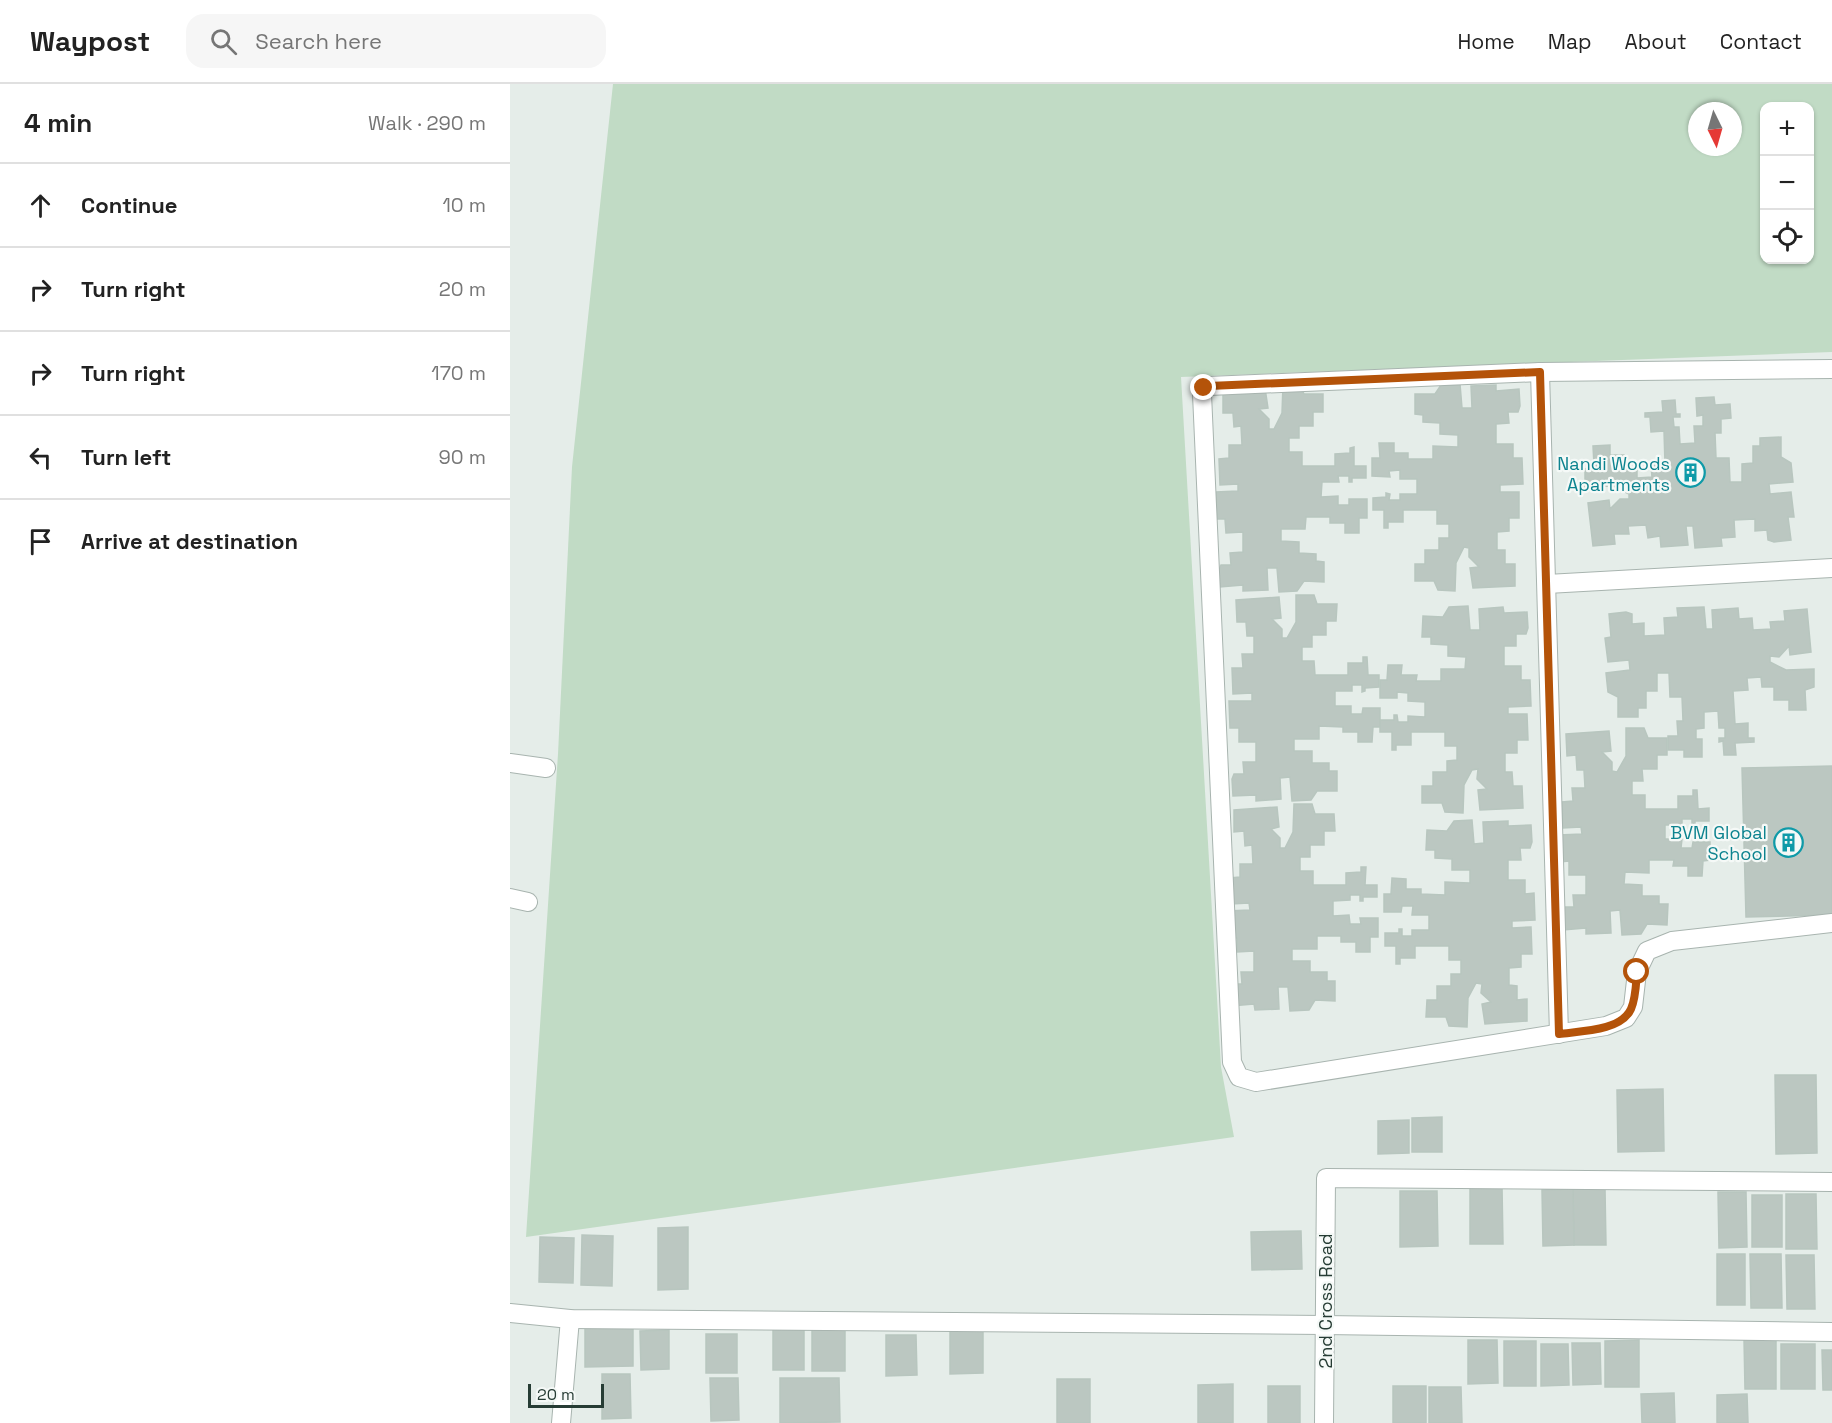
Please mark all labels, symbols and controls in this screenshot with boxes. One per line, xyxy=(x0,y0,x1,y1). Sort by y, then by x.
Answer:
search box xyxy=(186,14,606,68)
text: Waypost xyxy=(30,23,150,59)
icon: search xyxy=(207,25,240,58)
text: Search here xyxy=(255,27,382,55)
text: Home xyxy=(1457,28,1515,55)
text: Map xyxy=(1548,28,1592,55)
text: About xyxy=(1625,28,1687,55)
text: Contact xyxy=(1720,28,1802,55)
north arrow xyxy=(1688,102,1742,156)
map controls xyxy=(1760,102,1814,264)
button: + xyxy=(1760,102,1814,156)
text: 4 min xyxy=(24,106,92,140)
text: Walk · 290 m xyxy=(368,110,486,136)
button: − xyxy=(1760,156,1814,210)
icon: ahead xyxy=(24,189,57,222)
text: Continue xyxy=(81,191,177,219)
text: 10 m xyxy=(442,192,486,218)
button: locate xyxy=(1760,210,1814,264)
icon: right xyxy=(24,273,57,306)
text: Turn right xyxy=(81,275,186,303)
text: 20 m xyxy=(439,276,486,302)
icon: right xyxy=(24,357,57,390)
text: Turn right xyxy=(81,359,186,387)
text: 170 m xyxy=(431,360,486,386)
route end xyxy=(1190,374,1216,400)
icon: left xyxy=(24,441,57,474)
text: Turn left xyxy=(81,443,171,471)
text: 90 m xyxy=(439,444,486,470)
place label: Nandi Woods Apartments xyxy=(1557,452,1670,496)
building icon: Nandi Woods Apartments xyxy=(1675,457,1707,489)
icon: arrive xyxy=(24,525,57,558)
text: Arrive at destination xyxy=(81,527,298,555)
place label: BVM Global School xyxy=(1670,821,1767,865)
building icon: BVM Global School xyxy=(1772,826,1804,858)
route start xyxy=(1623,958,1649,984)
street label: 2nd Cross Road xyxy=(1314,1233,1337,1369)
scale bar xyxy=(528,1381,604,1408)
text: 20 m xyxy=(537,1384,575,1405)

